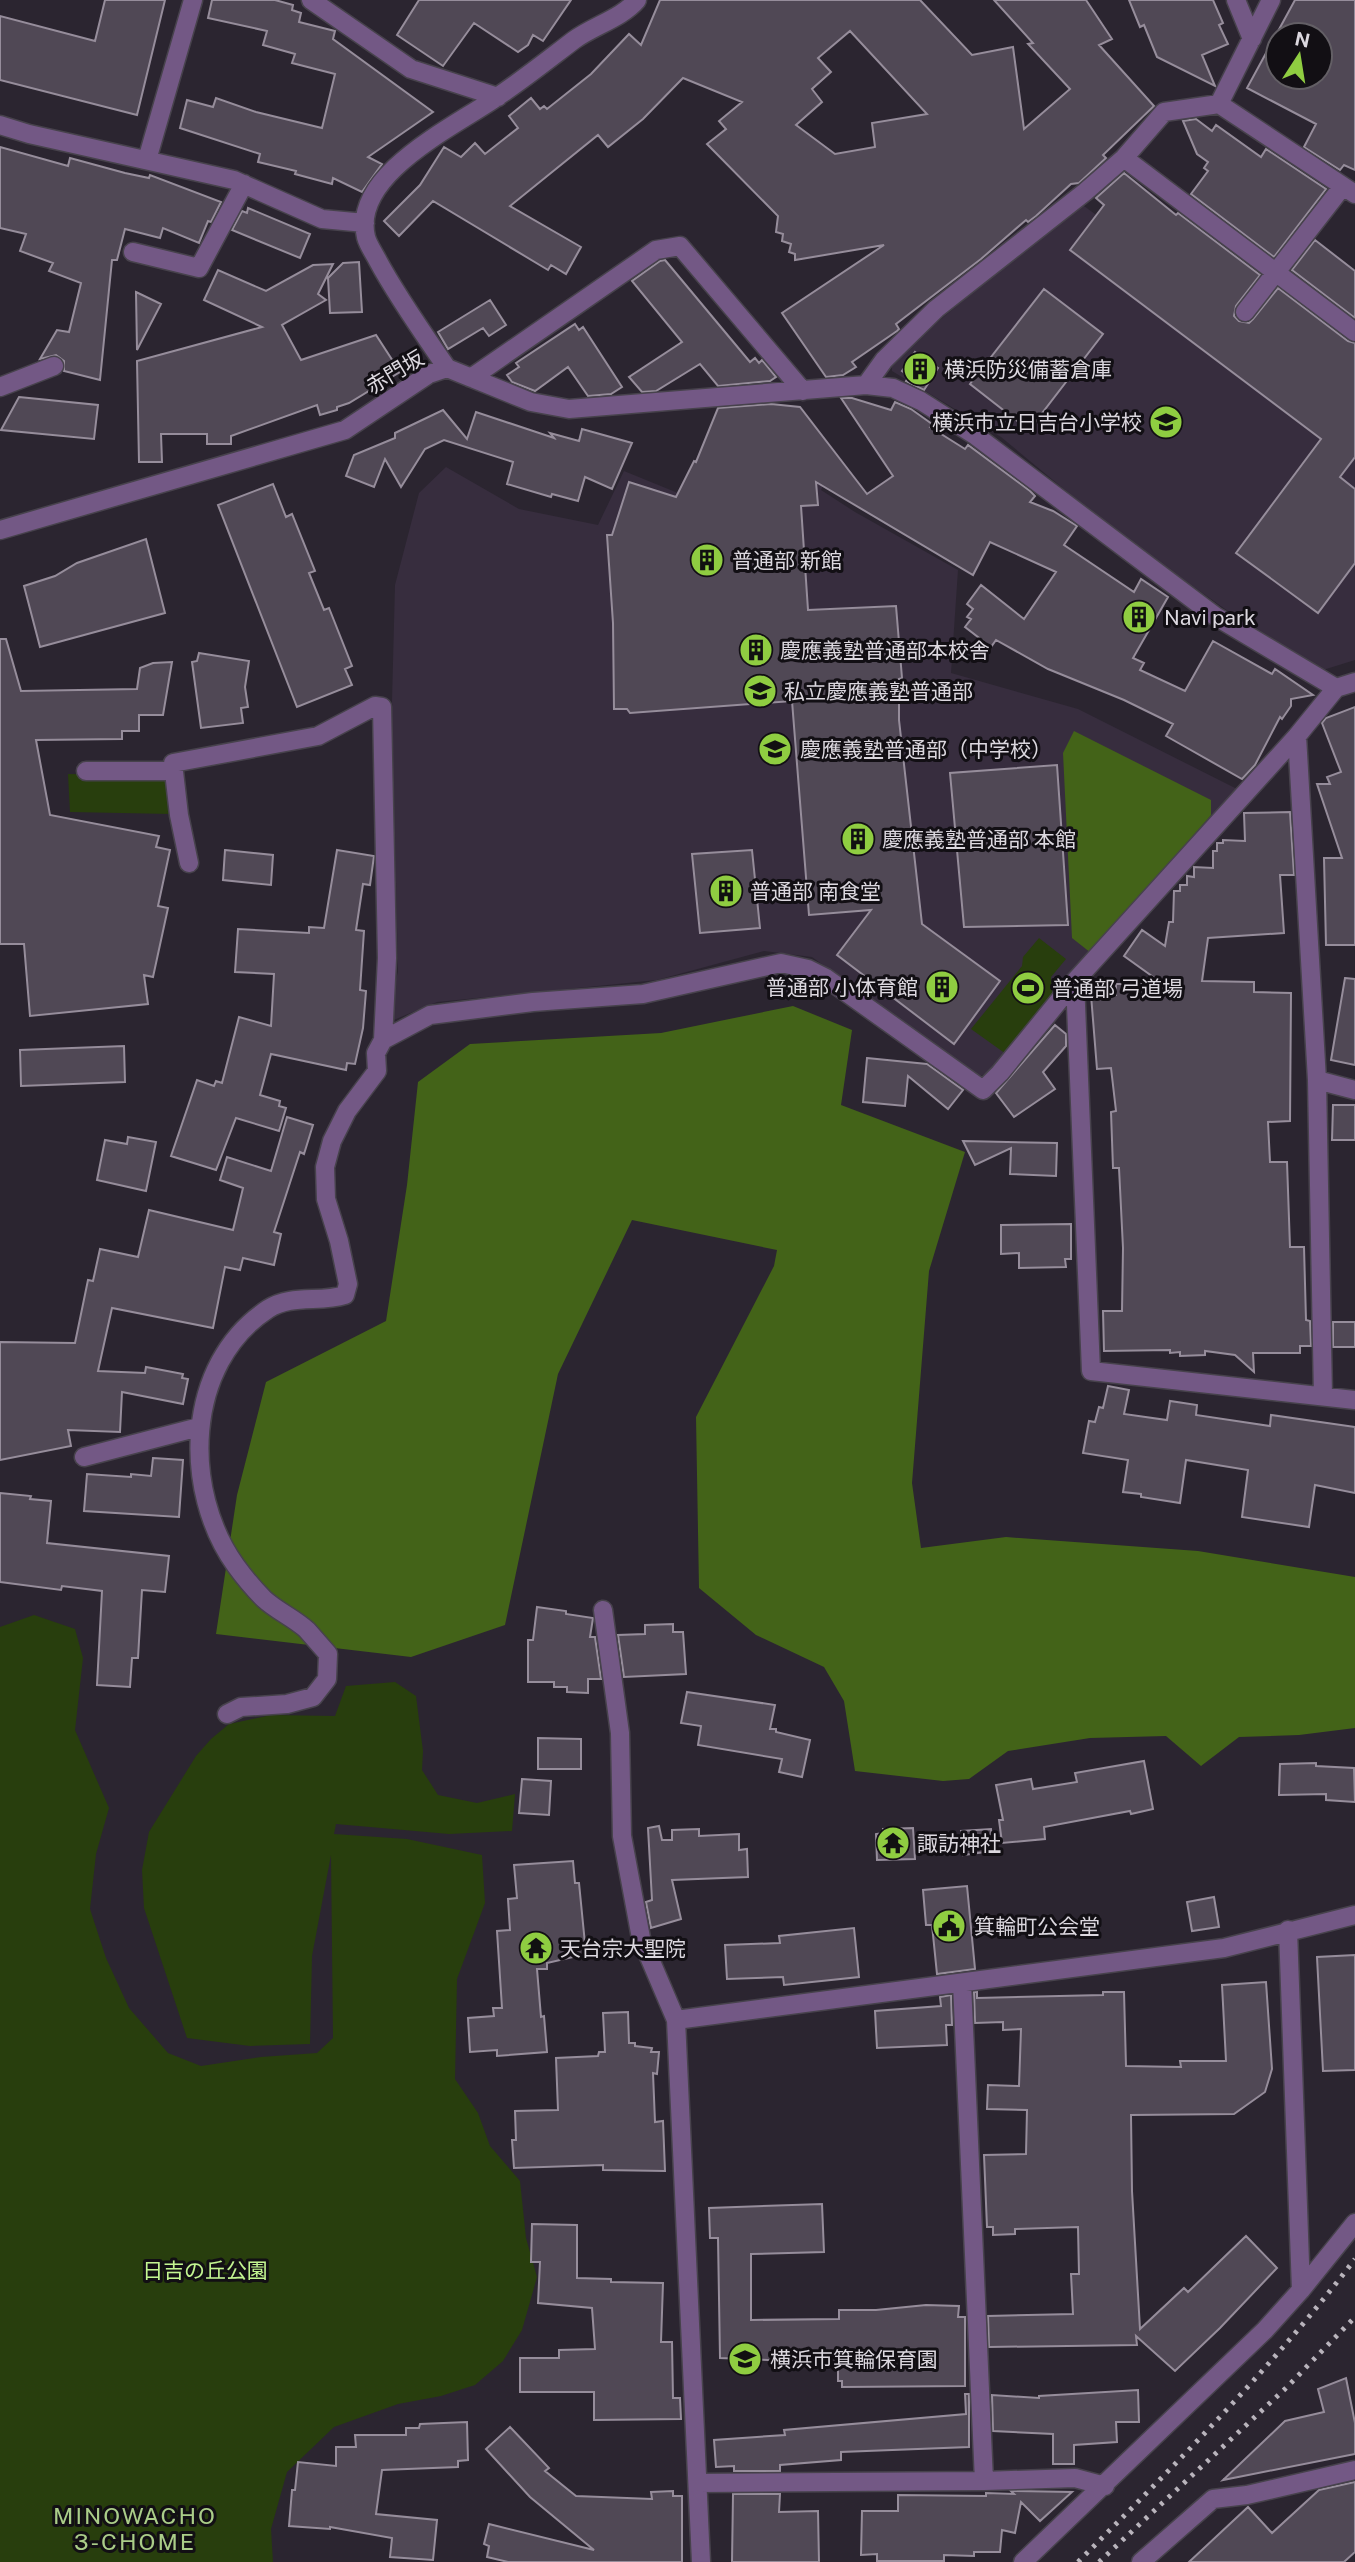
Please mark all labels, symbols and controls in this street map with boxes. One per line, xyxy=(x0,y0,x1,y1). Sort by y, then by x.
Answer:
north arrow xyxy=(1264,21,1334,91)
text: N xyxy=(1293,27,1312,52)
street label: 赤門坂 xyxy=(362,345,428,399)
building icon: 横浜防災備蓄倉庫 xyxy=(901,350,939,388)
place label: 横浜防災備蓄倉庫 xyxy=(944,357,1112,382)
school or university icon: 横浜市立日吉台小学校 xyxy=(1147,403,1185,441)
place label: 横浜市立日吉台小学校 xyxy=(932,410,1142,435)
building icon: 普通部 新館 xyxy=(688,541,726,579)
place label: 普通部 新館 xyxy=(732,548,842,573)
building icon: Navi park xyxy=(1120,598,1158,636)
place label: Navi park xyxy=(1164,605,1256,630)
building icon: 慶應義塾普通部本校舎 xyxy=(737,631,775,669)
place label: 慶應義塾普通部本校舎 xyxy=(780,638,990,663)
school or university icon: 私立慶應義塾普通部 xyxy=(741,672,779,710)
place label: 私立慶應義塾普通部 xyxy=(784,679,973,704)
school or university icon: 慶應義塾普通部（中学校） xyxy=(756,730,794,768)
place label: 慶應義塾普通部（中学校） xyxy=(800,737,1052,762)
building icon: 慶應義塾普通部 本館 xyxy=(839,820,877,858)
place label: 慶應義塾普通部 本館 xyxy=(882,827,1076,852)
building icon: 普通部 南食堂 xyxy=(707,872,745,910)
place label: 普通部 南食堂 xyxy=(750,879,881,904)
building icon: 普通部 小体育館 xyxy=(923,968,961,1006)
sports icon: 普通部 弓道場 xyxy=(1009,969,1047,1007)
place label: 普通部 小体育館 xyxy=(766,975,918,1000)
place label: 普通部 弓道場 xyxy=(1052,976,1183,1001)
temple icon: 諏訪神社 xyxy=(874,1824,912,1862)
place label: 諏訪神社 xyxy=(917,1831,1001,1856)
public building icon: 箕輪町公会堂 xyxy=(930,1907,968,1945)
place label: 箕輪町公会堂 xyxy=(974,1914,1100,1939)
temple icon: 天台宗大聖院 xyxy=(517,1929,555,1967)
place label: 天台宗大聖院 xyxy=(560,1936,686,1961)
park label: 日吉の丘公園 xyxy=(142,2258,268,2283)
school or university icon: 横浜市箕輪保育園 xyxy=(726,2340,764,2378)
place label: 横浜市箕輪保育園 xyxy=(770,2347,938,2372)
district label: MINOWACHO 3-CHOME xyxy=(53,2502,217,2555)

